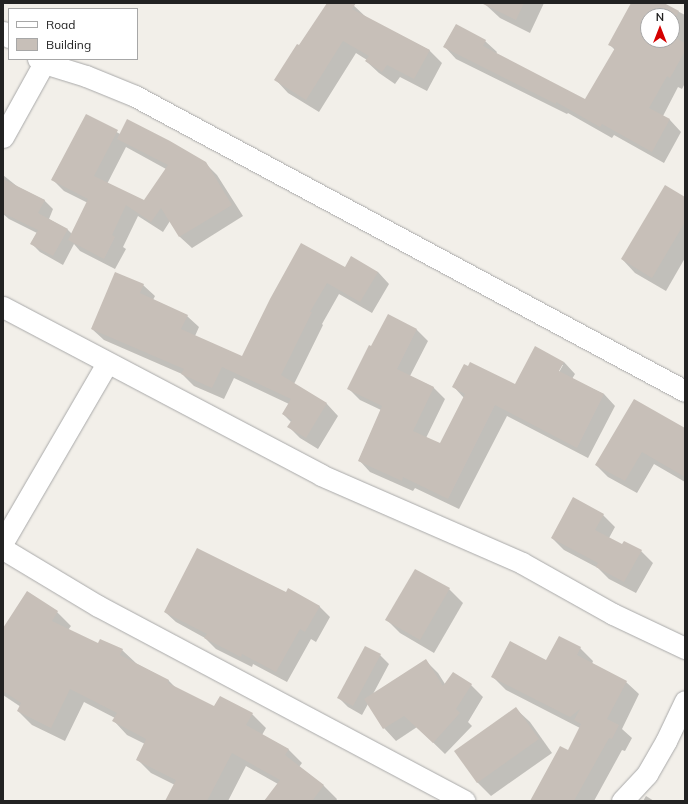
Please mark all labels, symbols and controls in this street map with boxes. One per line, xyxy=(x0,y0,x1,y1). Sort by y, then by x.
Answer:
legend xyxy=(8,8,138,60)
north arrow xyxy=(640,8,680,48)
text: N xyxy=(656,10,664,24)
text: Road xyxy=(46,17,75,32)
text: Building xyxy=(46,37,91,52)

